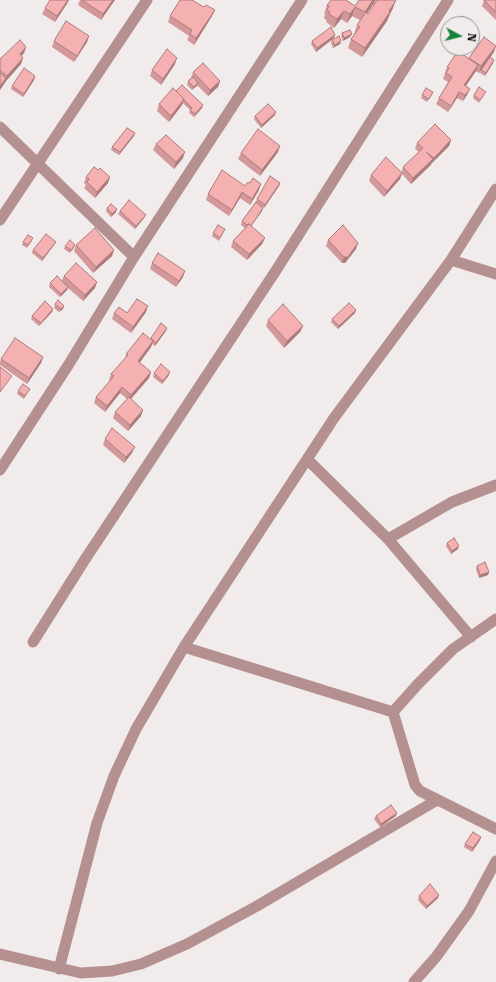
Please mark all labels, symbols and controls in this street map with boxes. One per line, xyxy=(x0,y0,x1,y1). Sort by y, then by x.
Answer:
north arrow xyxy=(440,16,480,56)
text: N xyxy=(464,32,478,42)

